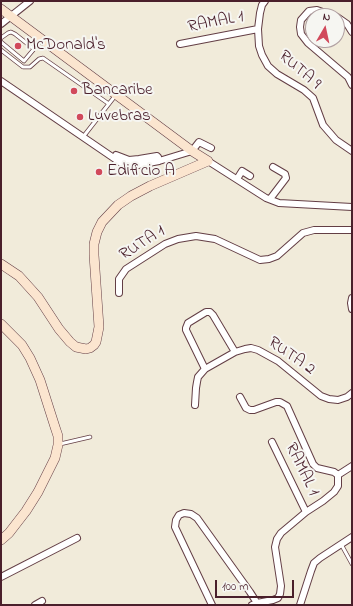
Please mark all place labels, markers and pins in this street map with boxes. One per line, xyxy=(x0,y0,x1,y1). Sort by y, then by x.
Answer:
place label: McDonald's xyxy=(26,36,106,56)
marker: McDonald's xyxy=(13,41,23,51)
place label: Bancaribe xyxy=(82,81,153,101)
marker: Bancaribe xyxy=(69,86,79,96)
place label: Luvebras xyxy=(88,107,151,127)
marker: Luvebras xyxy=(75,112,85,122)
place label: Edificio A xyxy=(107,162,175,182)
marker: Edificio A xyxy=(94,167,104,177)

